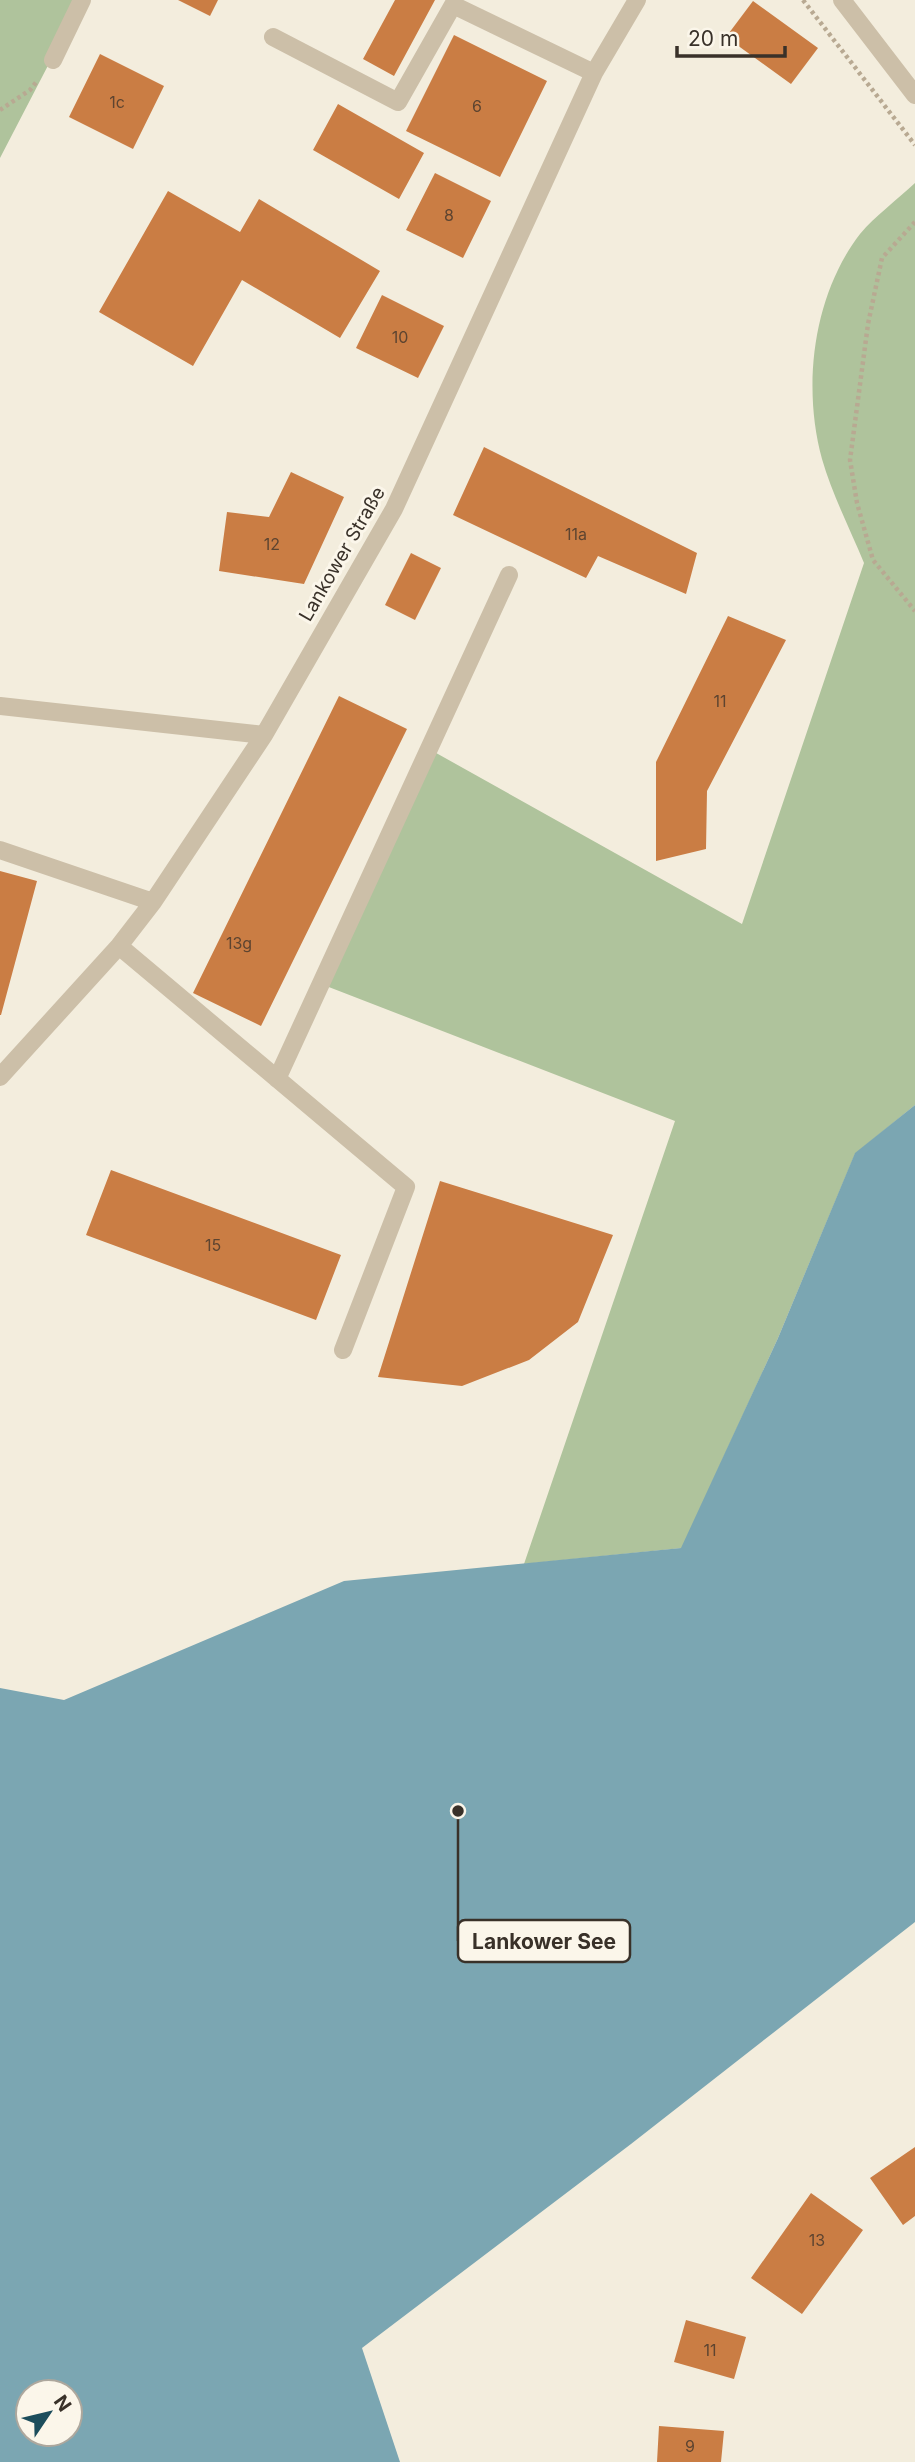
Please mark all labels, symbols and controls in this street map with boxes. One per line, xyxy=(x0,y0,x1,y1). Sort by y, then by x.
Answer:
scale bar xyxy=(677,14,786,58)
text: 20 m xyxy=(688,26,738,51)
house number: 1c xyxy=(109,92,125,112)
house number: 6 xyxy=(472,96,482,116)
house number: 8 xyxy=(444,205,454,225)
house number: 10 xyxy=(392,327,408,347)
street label: Lankower Straße xyxy=(294,483,390,625)
house number: 11a xyxy=(565,524,587,544)
house number: 12 xyxy=(264,534,280,554)
house number: 11 xyxy=(713,691,727,711)
house number: 13g xyxy=(226,933,252,953)
house number: 15 xyxy=(205,1235,221,1255)
callout: Lankower See xyxy=(458,1920,630,1962)
text: Lankower See xyxy=(472,1929,616,1954)
house number: 13 xyxy=(809,2230,825,2250)
house number: 11 xyxy=(703,2340,717,2360)
north arrow xyxy=(14,2378,84,2448)
text: N xyxy=(49,2391,76,2416)
house number: 9 xyxy=(685,2436,695,2456)

